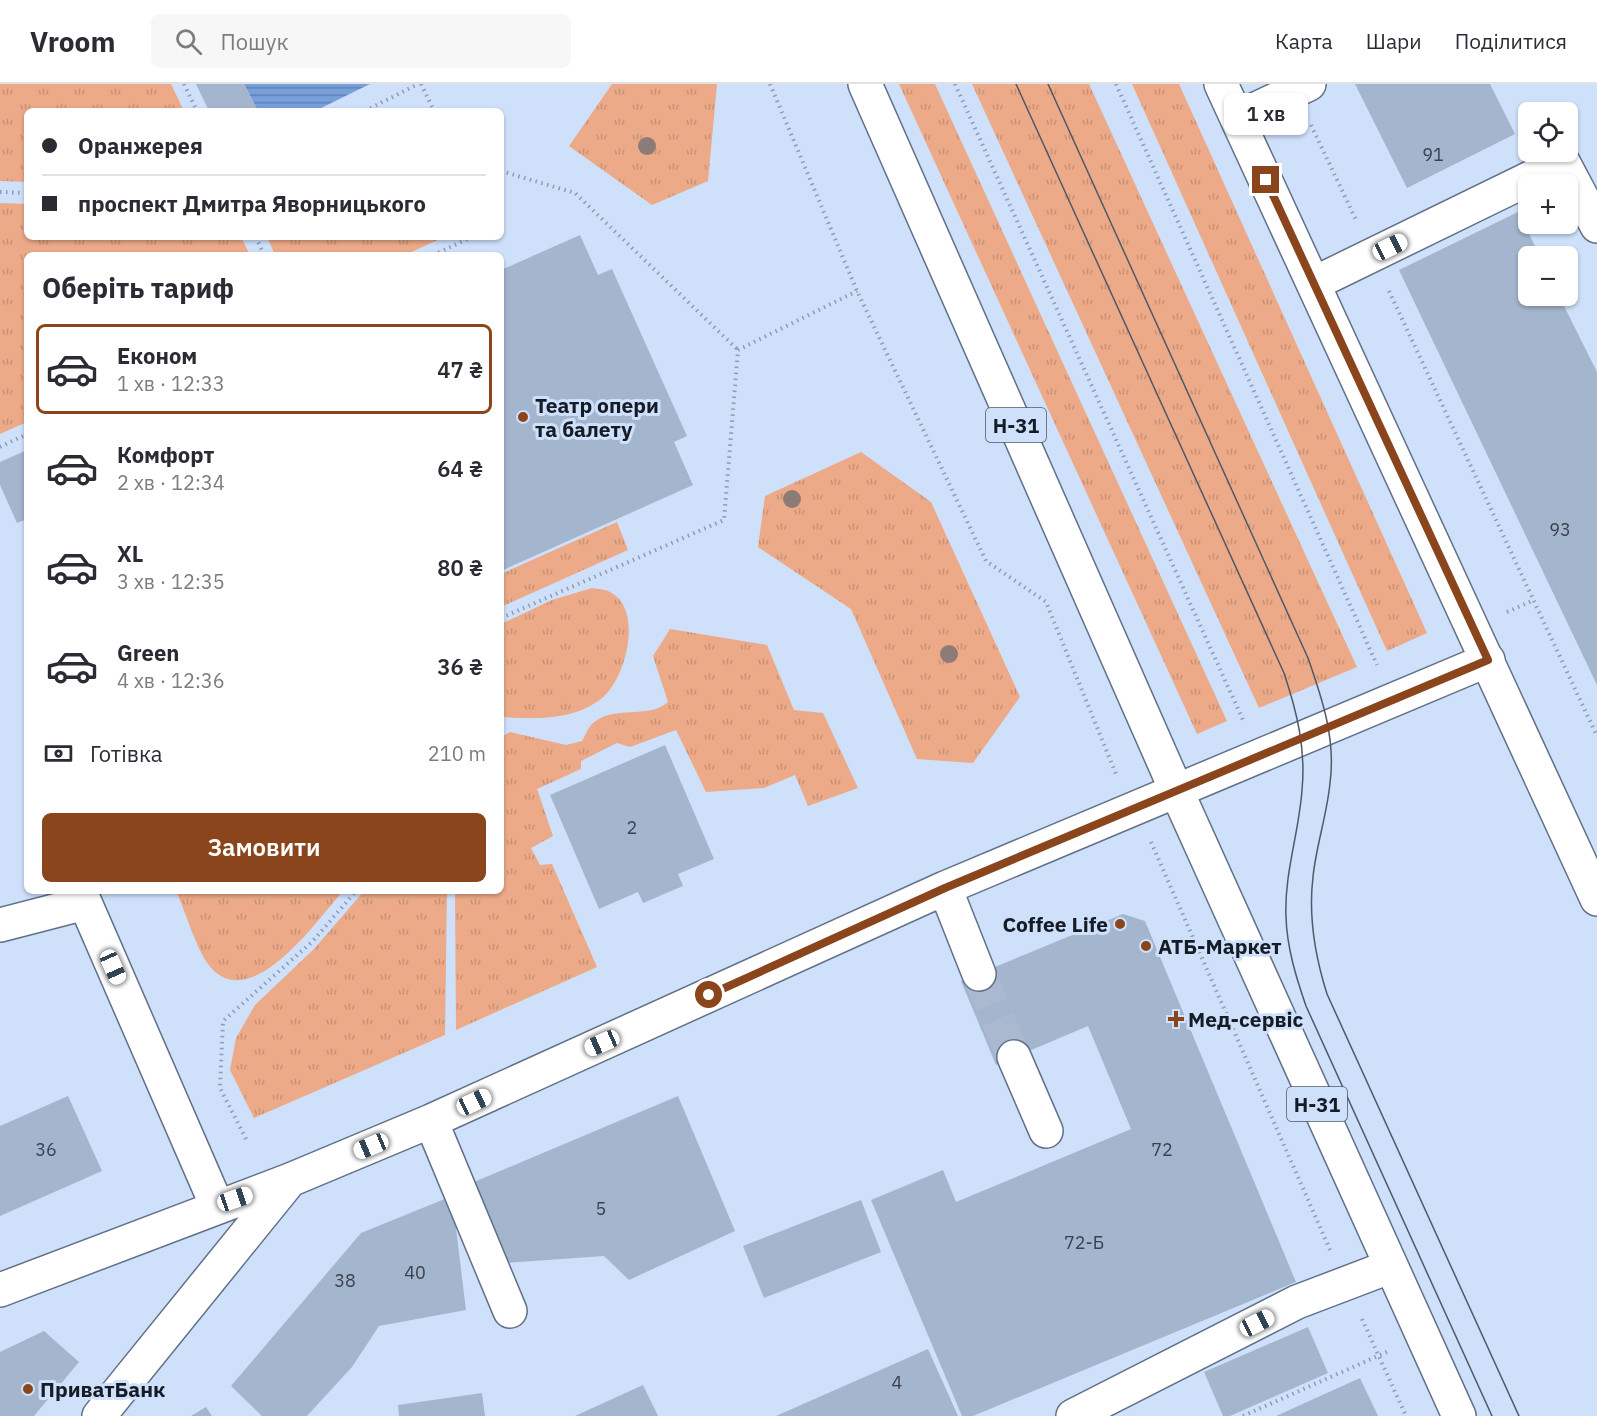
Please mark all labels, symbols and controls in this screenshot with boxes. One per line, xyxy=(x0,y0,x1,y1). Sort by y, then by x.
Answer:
search box xyxy=(151,14,571,68)
text: Vroom xyxy=(30,23,115,60)
icon: search xyxy=(172,25,205,58)
text: Пошук xyxy=(220,27,289,56)
text: Карта xyxy=(1275,27,1333,55)
text: Шари xyxy=(1366,27,1422,55)
text: Поділитися xyxy=(1455,27,1567,55)
callout: 1 хв xyxy=(1224,93,1308,135)
text: 1 хв xyxy=(1246,100,1286,127)
map controls xyxy=(1518,102,1578,306)
button: locate xyxy=(1518,102,1578,162)
text: Оранжерея xyxy=(78,131,203,160)
house number: 91 xyxy=(1422,143,1444,166)
route end xyxy=(1252,166,1279,193)
button: + xyxy=(1518,174,1578,234)
text: проспект Дмитра Яворницького xyxy=(78,189,426,218)
car xyxy=(1370,231,1410,263)
button: − xyxy=(1518,246,1578,306)
text: Оберіть тариф xyxy=(42,270,234,305)
text: Економ xyxy=(117,341,197,370)
icon: car xyxy=(45,342,99,396)
text: 47 ₴ xyxy=(437,355,483,384)
text: 1 хв · 12:33 xyxy=(117,370,225,397)
place label: Театр опери та балету xyxy=(535,391,659,443)
road number: Н-31 xyxy=(986,408,1046,442)
marker: Театр опери та балету xyxy=(516,410,530,424)
text: Комфорт xyxy=(117,440,214,469)
icon: car xyxy=(45,441,99,495)
text: 64 ₴ xyxy=(437,454,483,483)
text: 2 хв · 12:34 xyxy=(117,469,225,496)
house number: 93 xyxy=(1549,518,1571,541)
text: XL xyxy=(117,539,143,568)
icon: car xyxy=(45,540,99,594)
text: 80 ₴ xyxy=(437,553,483,582)
text: 3 хв · 12:35 xyxy=(117,568,225,595)
text: Green xyxy=(117,638,179,667)
icon: car xyxy=(45,639,99,693)
text: 36 ₴ xyxy=(437,652,483,681)
text: 4 хв · 12:36 xyxy=(117,667,225,694)
icon: cash xyxy=(42,737,75,770)
text: Готівка xyxy=(90,739,163,768)
text: 210 m xyxy=(428,740,486,767)
button: Замовити xyxy=(42,813,486,882)
house number: 2 xyxy=(627,816,637,839)
place label: Coffee Life xyxy=(1002,910,1108,938)
marker: Coffee Life xyxy=(1113,917,1127,931)
place label: АТБ-Маркет xyxy=(1158,932,1282,960)
marker: АТБ-Маркет xyxy=(1139,939,1153,953)
car xyxy=(97,947,129,987)
route start xyxy=(695,981,722,1008)
place label: Мед-сервіс xyxy=(1188,1005,1303,1033)
marker: Мед-сервіс xyxy=(1169,1012,1183,1026)
car xyxy=(582,1027,622,1059)
car xyxy=(454,1086,494,1118)
road number: Н-31 xyxy=(1287,1087,1347,1121)
car xyxy=(351,1131,391,1161)
house number: 36 xyxy=(35,1138,57,1161)
house number: 72 xyxy=(1151,1138,1173,1161)
car xyxy=(215,1185,255,1213)
house number: 5 xyxy=(596,1197,606,1220)
house number: 72-Б xyxy=(1064,1231,1104,1254)
house number: 40 xyxy=(404,1261,426,1284)
house number: 38 xyxy=(334,1269,356,1292)
car xyxy=(1237,1307,1277,1339)
house number: 4 xyxy=(892,1371,903,1394)
place label: ПриватБанк xyxy=(40,1375,166,1403)
marker: ПриватБанк xyxy=(21,1382,35,1396)

